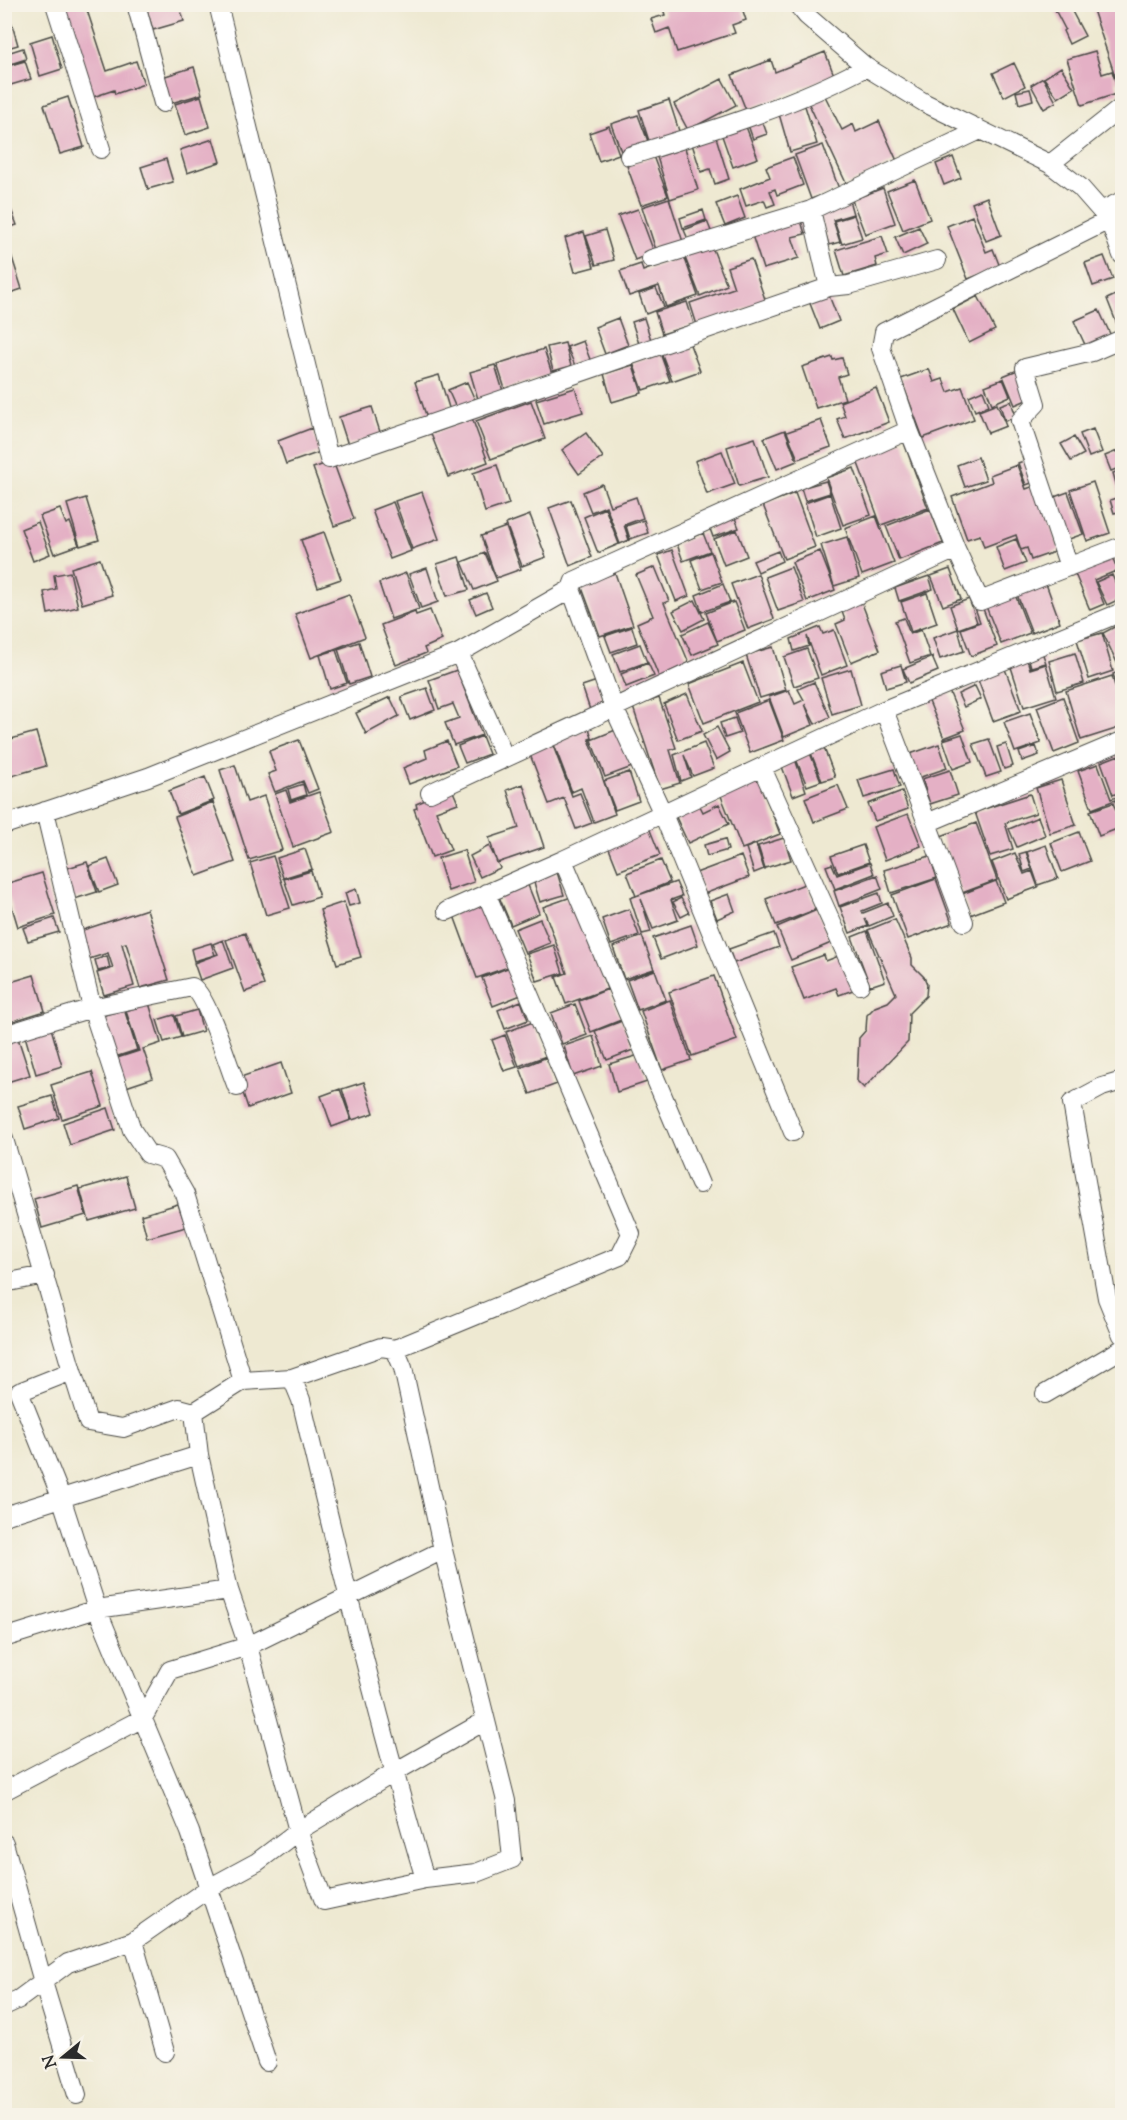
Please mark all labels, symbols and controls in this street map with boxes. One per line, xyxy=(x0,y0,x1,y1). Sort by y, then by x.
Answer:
north arrow xyxy=(33,2027,93,2087)
text: N xyxy=(38,2051,64,2071)

